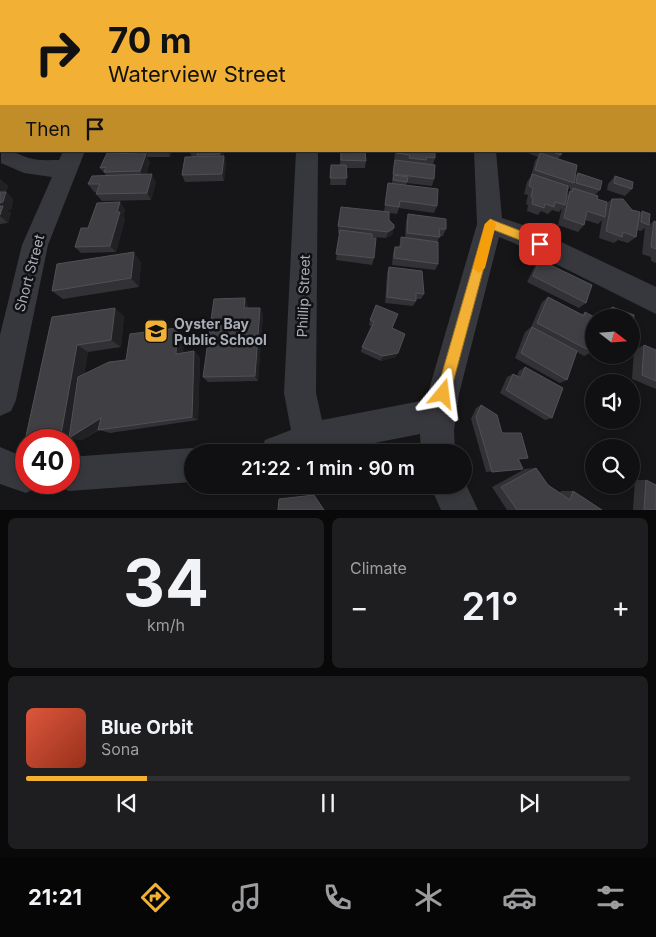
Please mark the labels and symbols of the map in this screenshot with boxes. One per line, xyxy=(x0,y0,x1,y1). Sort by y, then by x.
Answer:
pin xyxy=(519,223,561,265)
street label: Short Street xyxy=(11,232,48,313)
street label: Phillip Street xyxy=(293,254,313,338)
north arrow xyxy=(585,309,640,364)
place label: Oyster Bay Public School xyxy=(174,315,267,348)
school or university icon: Oyster Bay Public School xyxy=(143,318,169,344)
position arrow xyxy=(416,367,468,419)
speed limit sign: 40 xyxy=(15,429,80,494)

